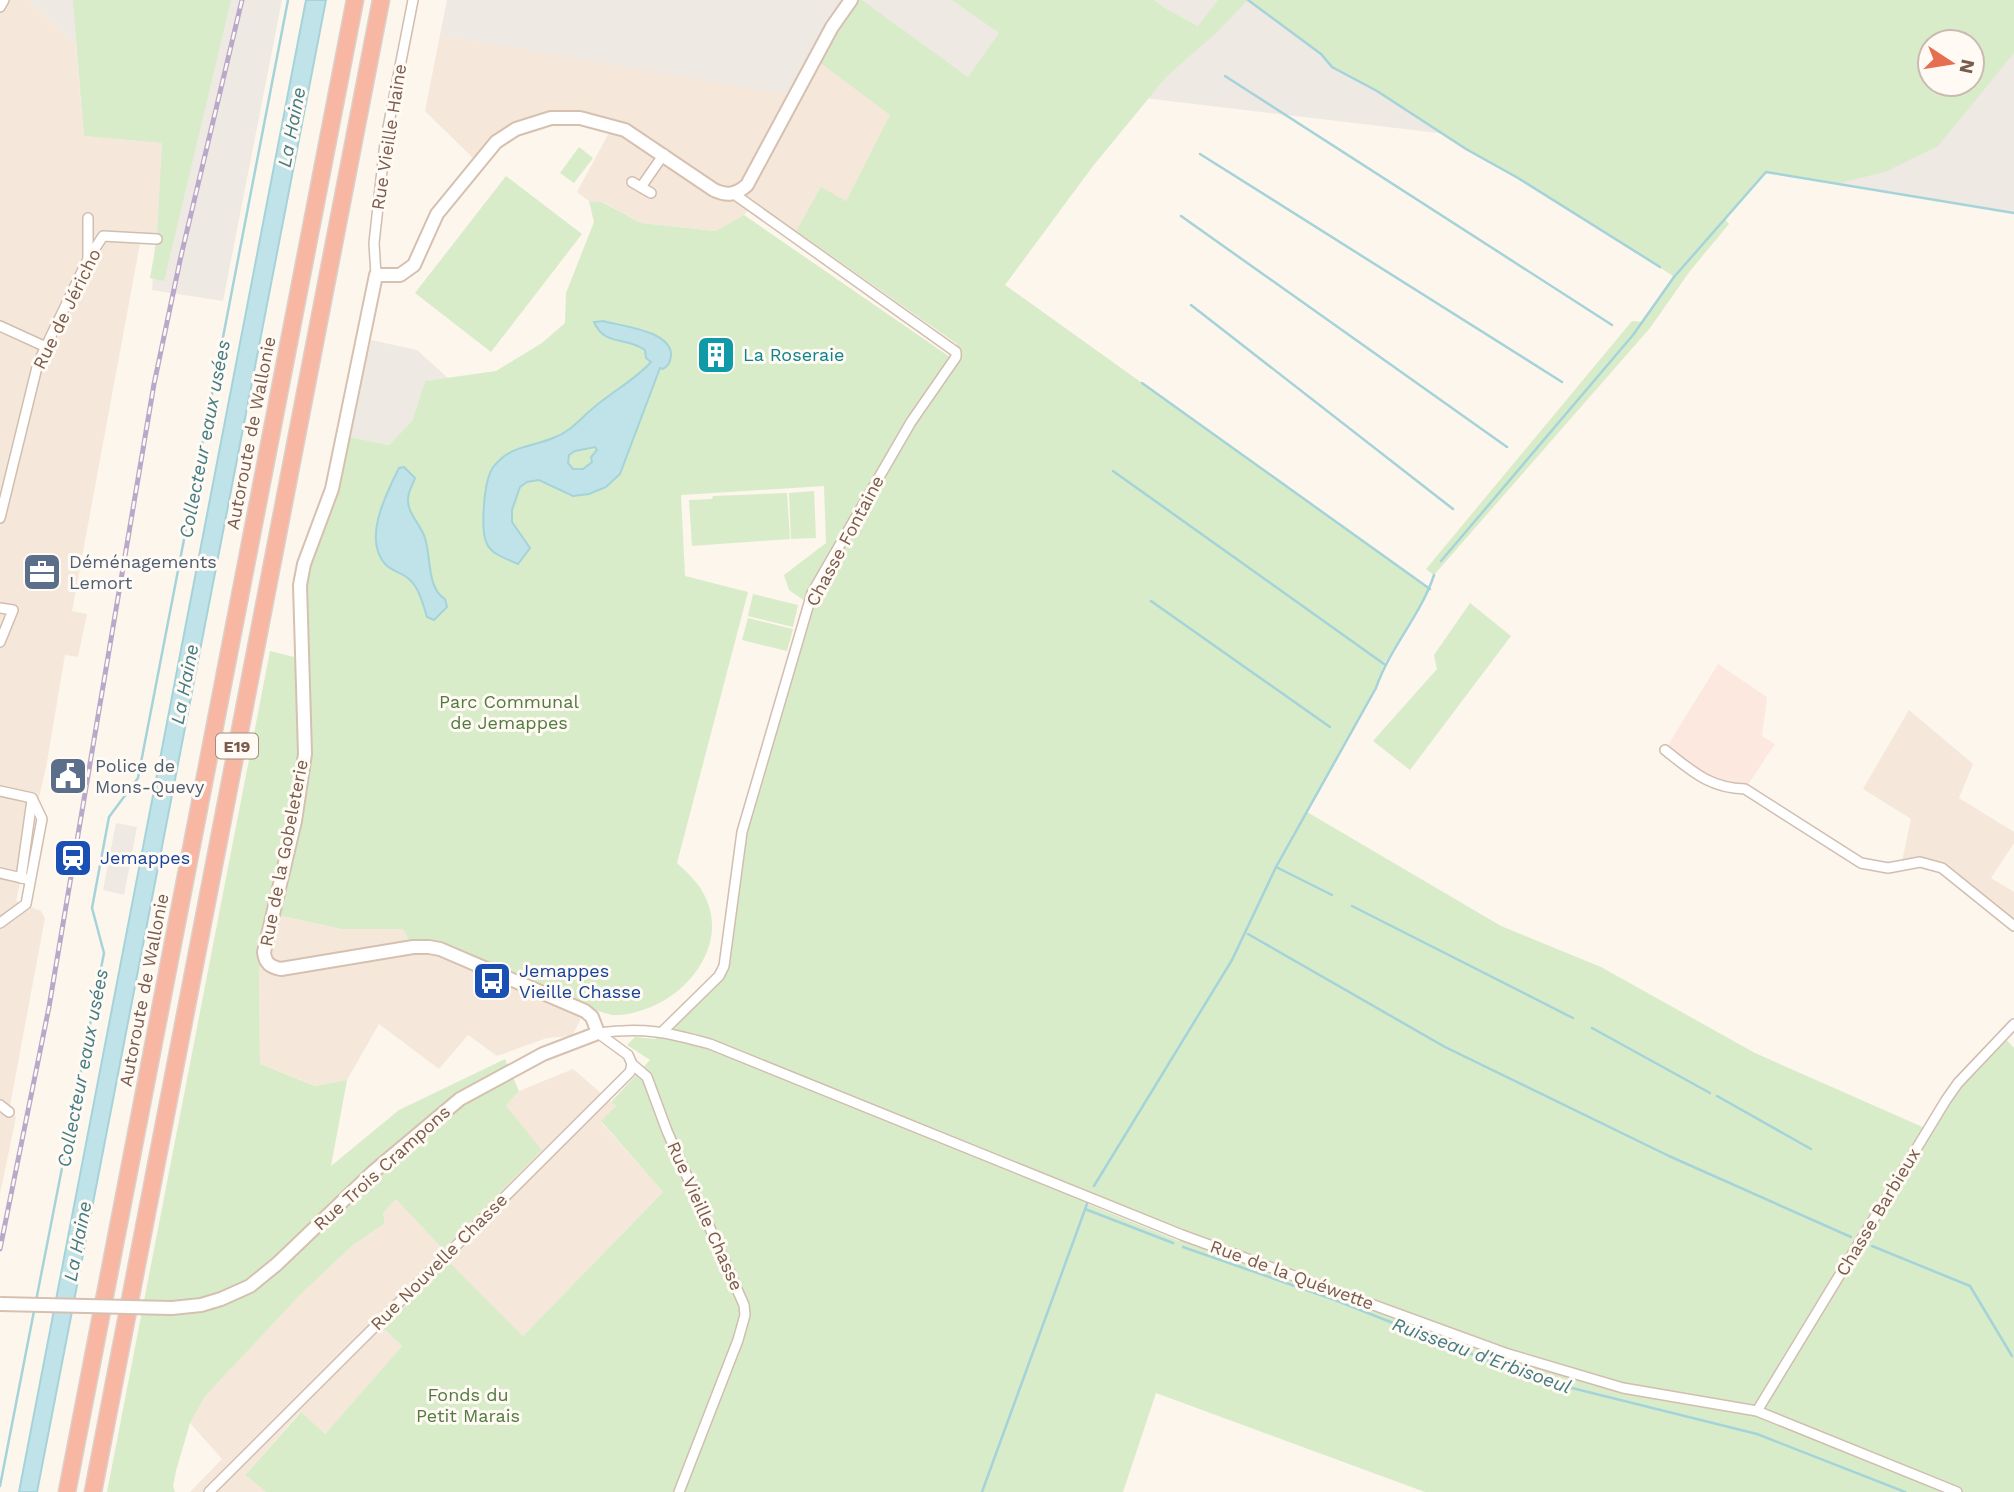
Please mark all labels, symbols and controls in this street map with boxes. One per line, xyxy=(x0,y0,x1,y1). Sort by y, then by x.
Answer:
north arrow xyxy=(1916,28,1986,98)
text: N xyxy=(1954,57,1980,76)
street label: Rue Vieille Haine xyxy=(367,62,410,211)
water label: La Haine xyxy=(272,85,311,169)
street label: Rue de Jéricho xyxy=(28,245,105,372)
street label: Autoroute de Wallonie xyxy=(221,334,280,531)
building icon: La Roseraie xyxy=(695,334,737,376)
water label: Collecteur eaux usées xyxy=(174,338,235,540)
place label: La Roseraie xyxy=(743,344,844,365)
street label: Chasse Fontaine xyxy=(801,472,888,610)
office icon: Déménagements Lemort xyxy=(21,551,63,593)
place label: Déménagements Lemort xyxy=(69,551,217,593)
water label: La Haine xyxy=(165,642,204,726)
park label: Parc Communal de Jemappes xyxy=(439,691,579,733)
road number: E19 xyxy=(216,734,258,758)
public building icon: Police de Mons-Quevy xyxy=(47,755,89,797)
place label: Police de Mons-Quevy xyxy=(95,755,205,797)
street label: Rue de la Gobeleterie xyxy=(255,758,312,948)
station icon: Jemappes xyxy=(52,837,94,879)
place label: Jemappes xyxy=(100,847,190,868)
street label: Autoroute de Wallonie xyxy=(114,891,173,1088)
bus stop icon: Jemappes Vieille Chasse xyxy=(471,960,513,1002)
place label: Jemappes Vieille Chasse xyxy=(519,960,641,1002)
water label: Collecteur eaux usées xyxy=(52,967,113,1169)
street label: Rue Trois Crampons xyxy=(309,1101,454,1234)
street label: Rue Vieille Chasse xyxy=(663,1138,748,1294)
street label: Chasse Barbieux xyxy=(1831,1144,1924,1280)
street label: Rue Nouvelle Chasse xyxy=(366,1189,511,1334)
water label: La Haine xyxy=(58,1199,97,1283)
street label: Rue de la Quéwette xyxy=(1207,1235,1377,1314)
water label: Ruisseau d'Erbisoeul xyxy=(1389,1312,1575,1399)
park label: Fonds du Petit Marais xyxy=(416,1384,520,1426)

